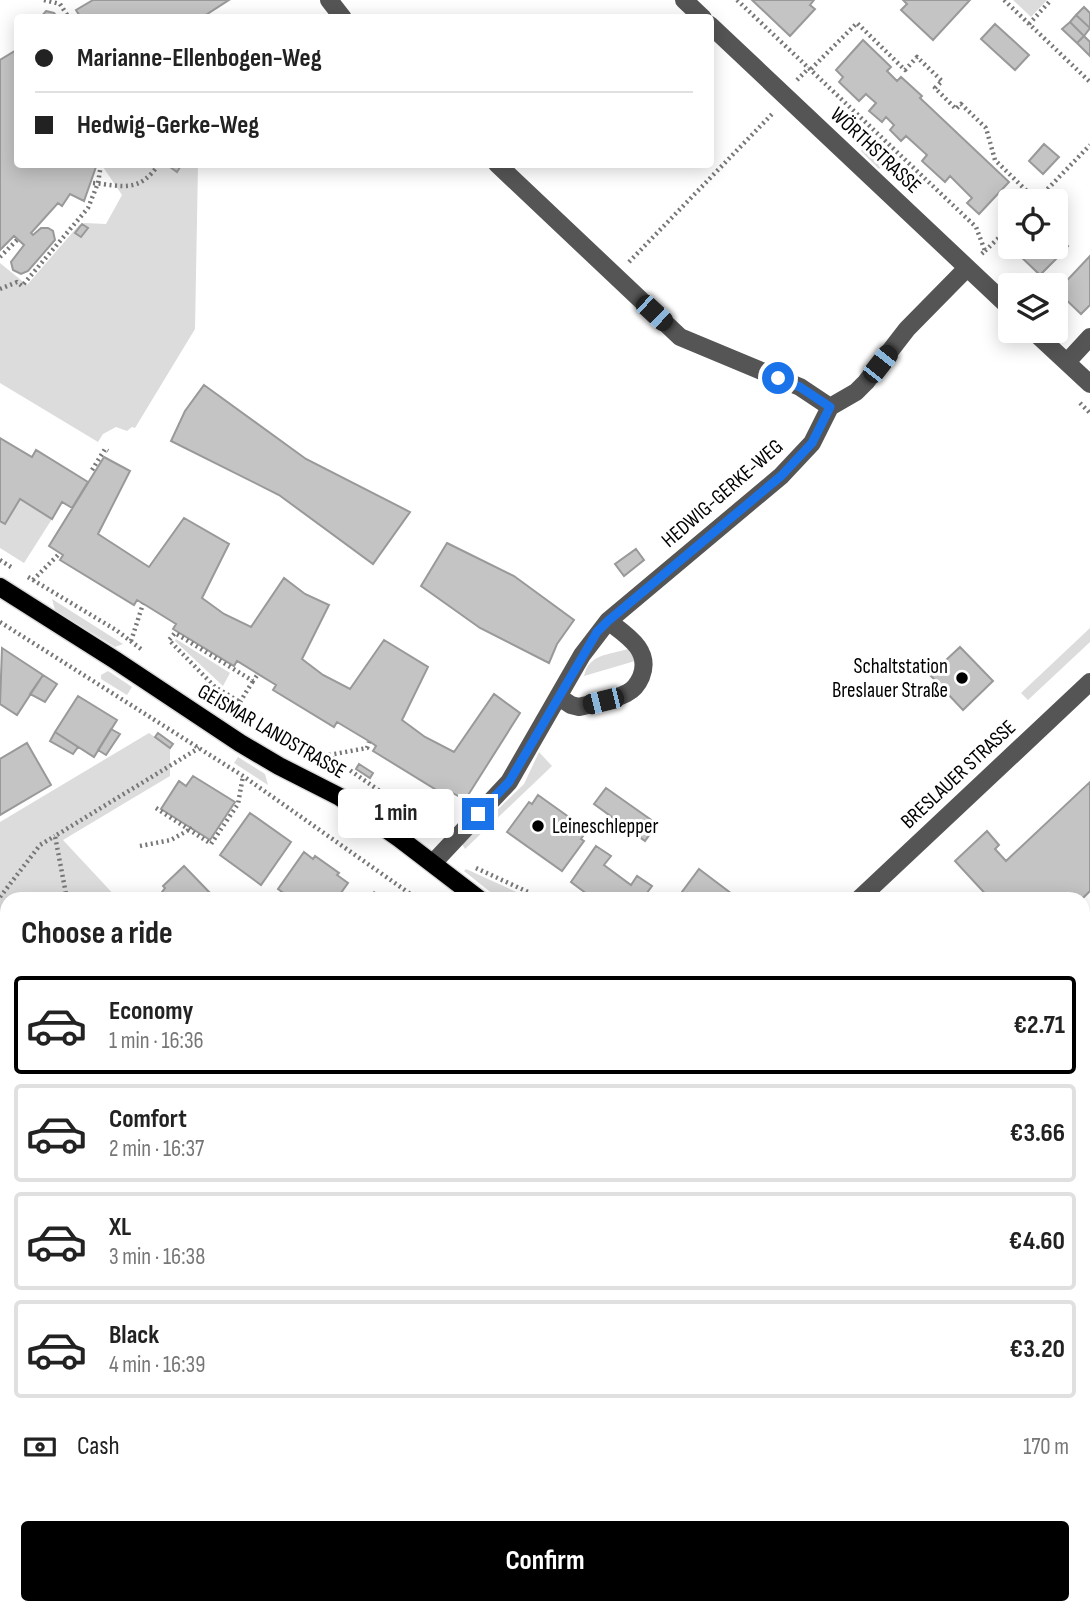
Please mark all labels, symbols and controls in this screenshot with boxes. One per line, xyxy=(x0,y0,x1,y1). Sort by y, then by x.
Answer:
text: Marianne-Ellenbogen-Weg xyxy=(77,43,322,74)
street label: WÖRTHSTRASSE xyxy=(825,102,926,199)
text: Hedwig-Gerke-Weg xyxy=(77,110,259,141)
map controls xyxy=(998,189,1068,343)
button: locate xyxy=(998,189,1068,259)
button: layers xyxy=(998,273,1068,343)
car xyxy=(632,291,677,335)
car xyxy=(859,341,902,387)
route start xyxy=(762,362,794,394)
street label: HEDWIG-GERKE-WEG xyxy=(657,434,788,553)
place label: Schaltstation Breslauer Straße xyxy=(832,654,948,703)
marker: Schaltstation Breslauer Straße xyxy=(954,670,970,686)
street label: GEISMAR LANDSTRASSE xyxy=(193,679,350,784)
car xyxy=(581,686,626,716)
street label: BRESLAUER STRASSE xyxy=(896,715,1021,834)
callout: 1 min xyxy=(338,790,454,838)
route end xyxy=(462,798,494,830)
text: 1 min xyxy=(375,799,417,827)
place label: Leineschlepper xyxy=(552,814,658,839)
marker: Leineschlepper xyxy=(530,818,546,834)
text: Choose a ride xyxy=(21,914,173,953)
icon: car xyxy=(25,994,88,1057)
text: Economy xyxy=(109,996,193,1027)
text: €2.71 xyxy=(1013,1010,1065,1041)
text: 1 min · 16:36 xyxy=(109,1027,204,1055)
icon: car xyxy=(25,1102,88,1165)
text: Comfort xyxy=(109,1104,187,1135)
text: €3.66 xyxy=(1010,1118,1065,1149)
text: 2 min · 16:37 xyxy=(109,1135,204,1163)
icon: car xyxy=(25,1210,88,1273)
text: XL xyxy=(109,1212,131,1243)
text: €4.60 xyxy=(1009,1226,1065,1257)
text: 3 min · 16:38 xyxy=(109,1243,205,1271)
icon: car xyxy=(25,1318,88,1381)
text: Black xyxy=(109,1320,159,1351)
text: €3.20 xyxy=(1009,1334,1065,1365)
text: 4 min · 16:39 xyxy=(109,1351,205,1379)
icon: cash xyxy=(21,1428,59,1466)
text: Cash xyxy=(77,1431,120,1462)
text: 170 m xyxy=(1023,1433,1069,1461)
button: Confirm xyxy=(21,1521,1069,1601)

